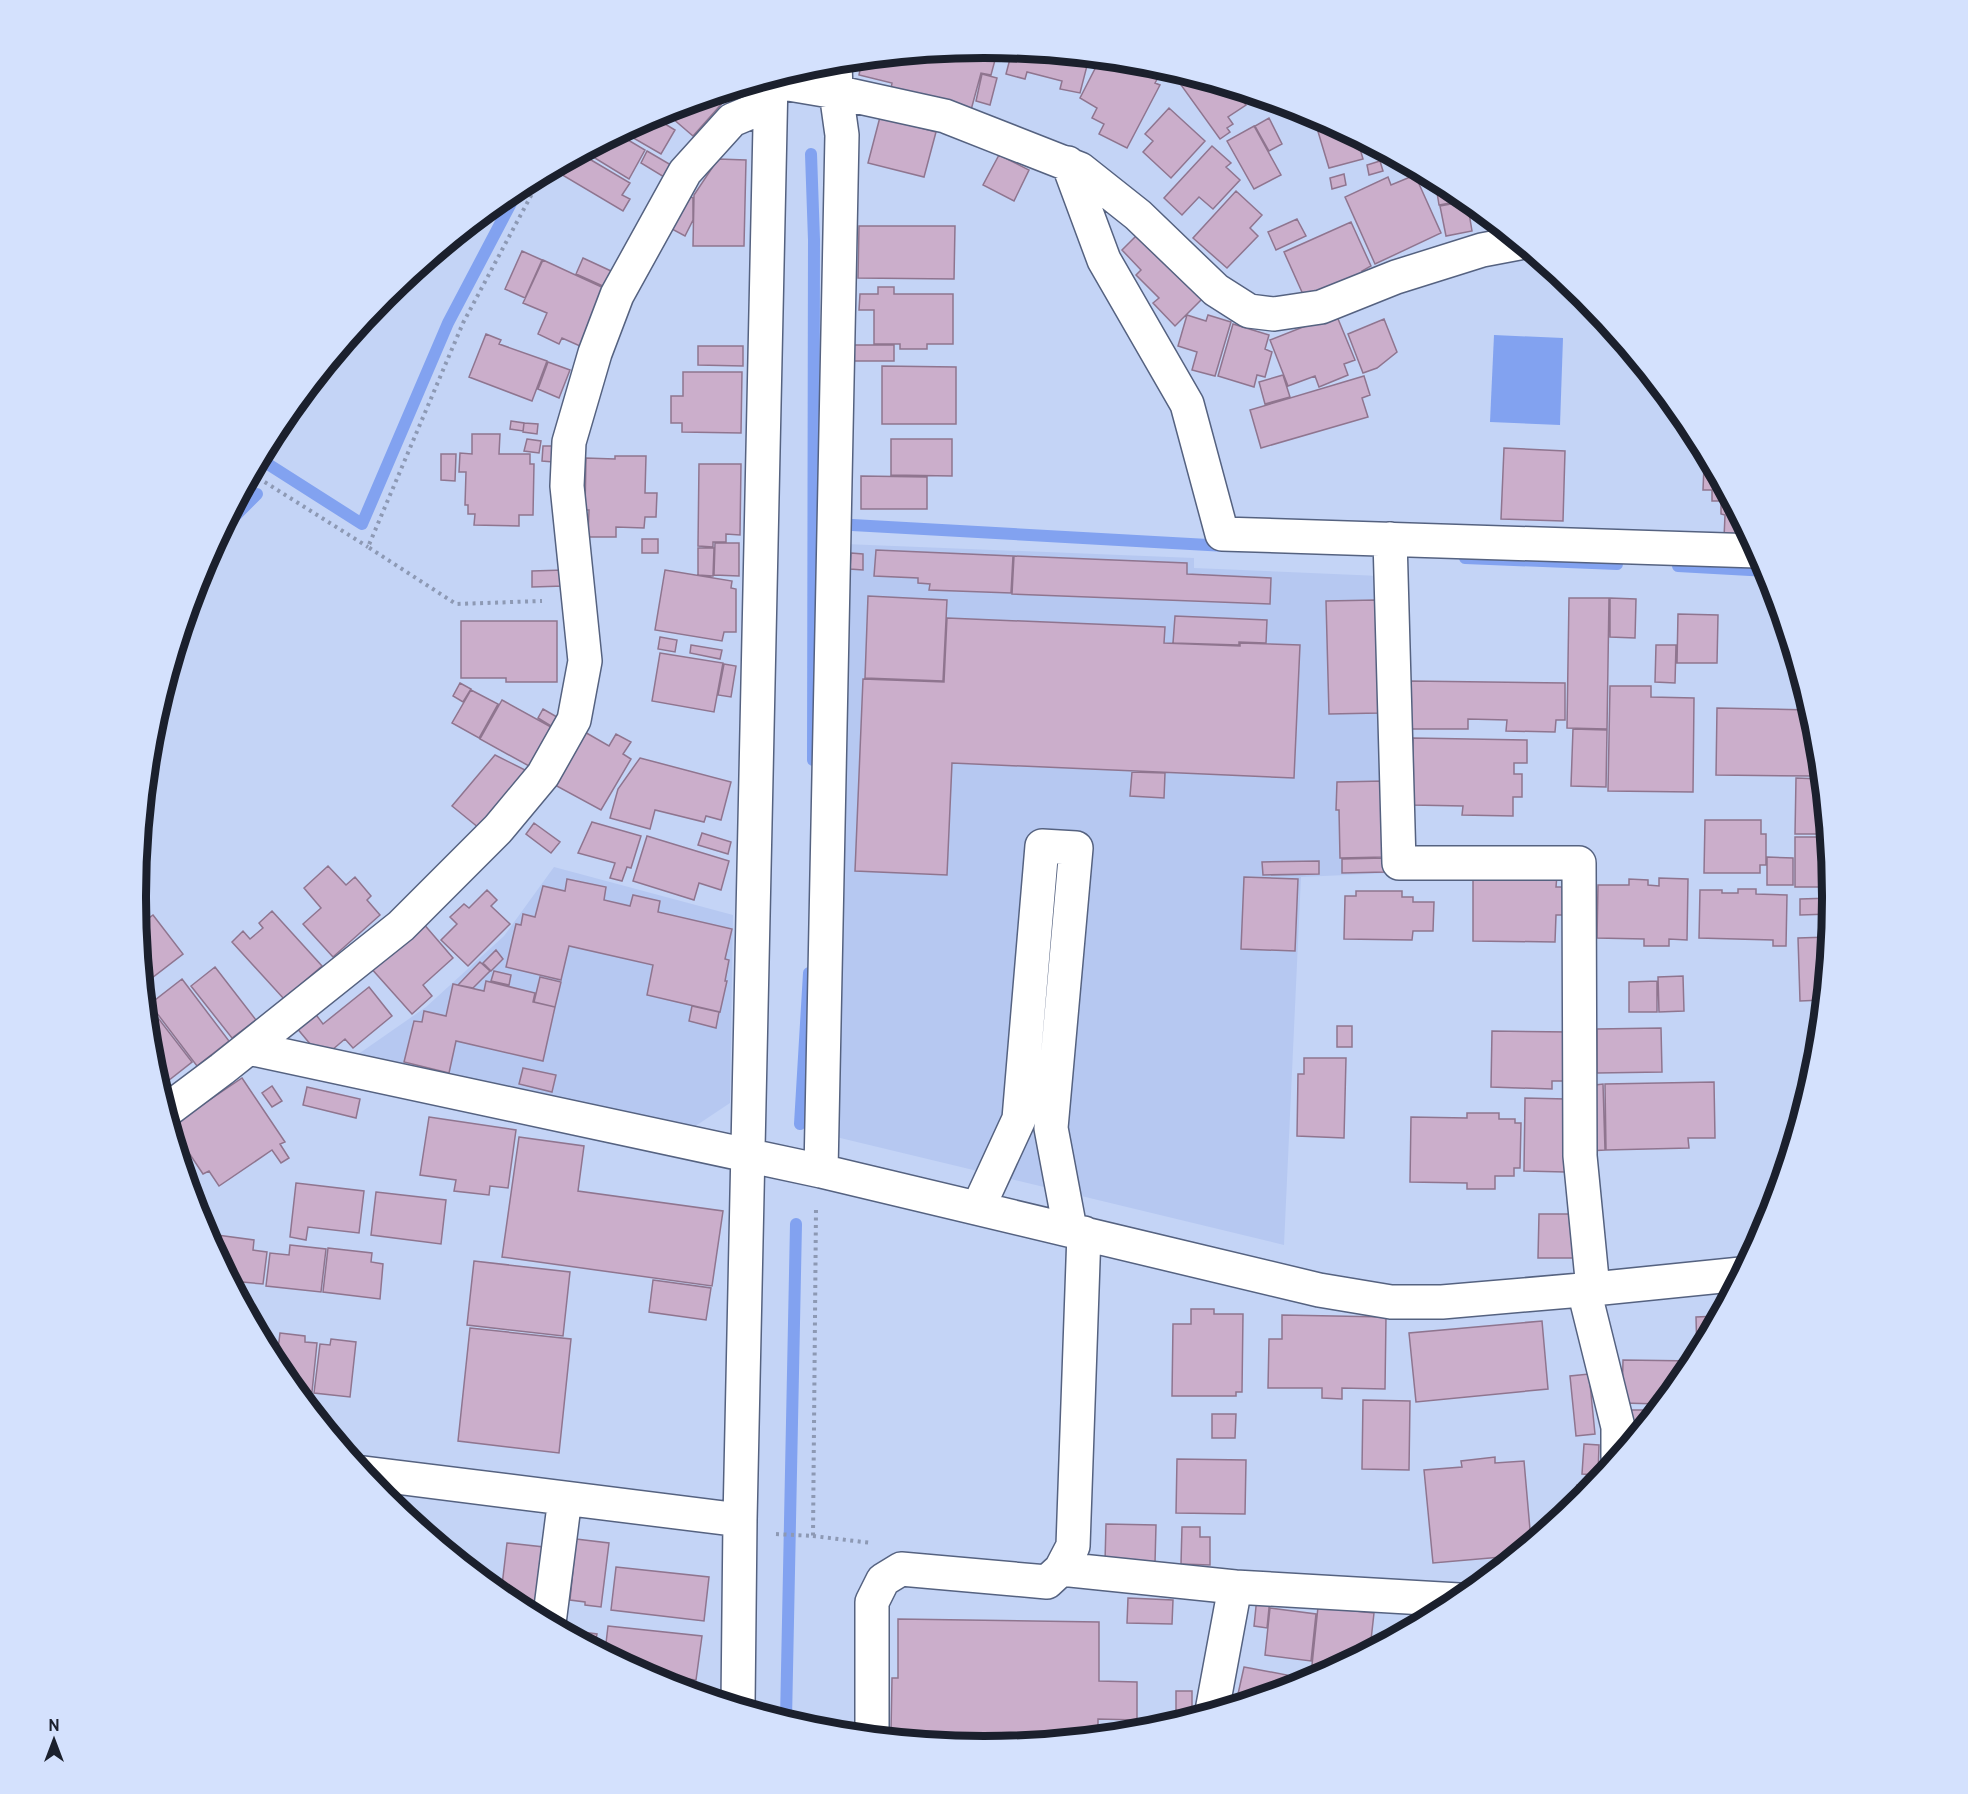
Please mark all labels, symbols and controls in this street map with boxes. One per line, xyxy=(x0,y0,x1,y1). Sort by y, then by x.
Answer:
north arrow xyxy=(24,1710,84,1770)
text: N xyxy=(48,1717,60,1737)

